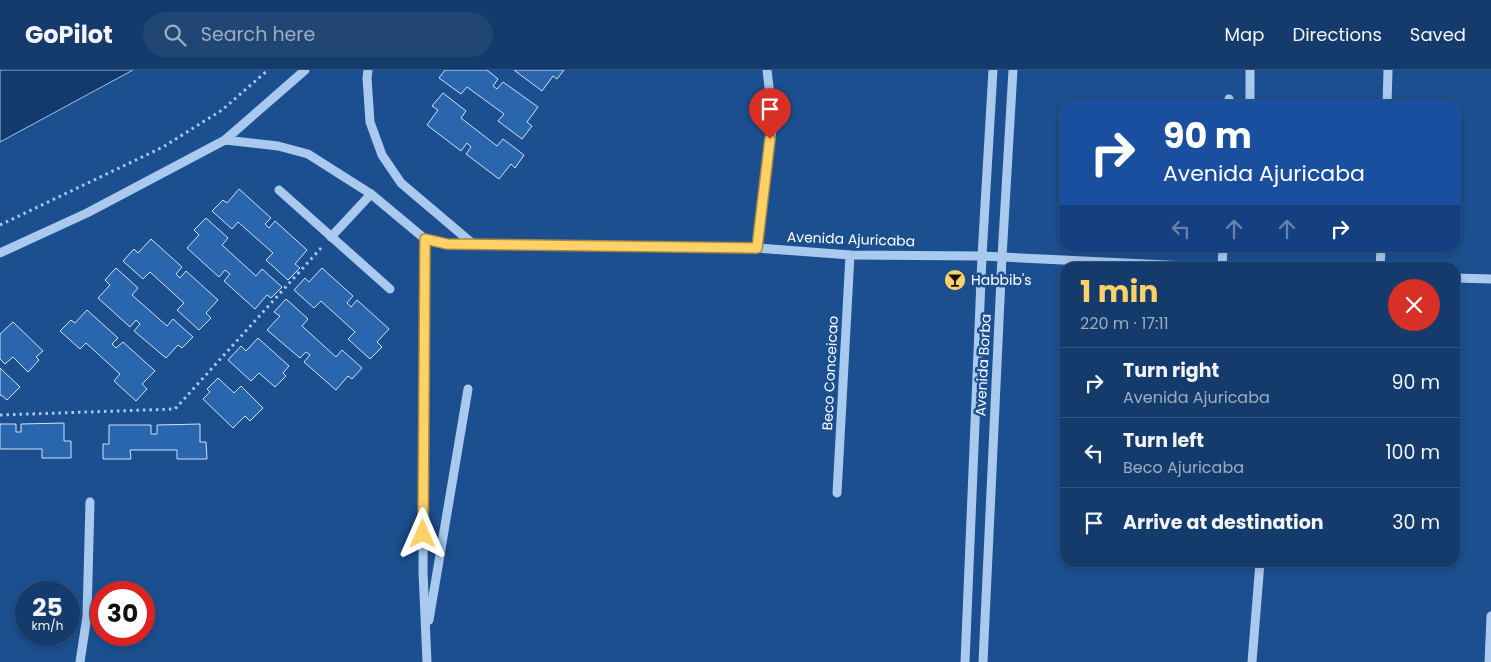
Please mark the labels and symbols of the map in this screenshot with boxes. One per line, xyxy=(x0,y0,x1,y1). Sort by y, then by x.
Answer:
pin xyxy=(749,88,791,139)
street label: Avenida Ajuricaba xyxy=(786,227,916,251)
bar icon: Habbib's xyxy=(943,268,967,292)
place label: Habbib's xyxy=(971,270,1032,290)
street label: Avenida Borba xyxy=(970,313,996,417)
street label: Beco Conceicao xyxy=(817,315,843,431)
position arrow xyxy=(396,507,448,559)
speed limit sign: 30 xyxy=(90,581,155,646)

